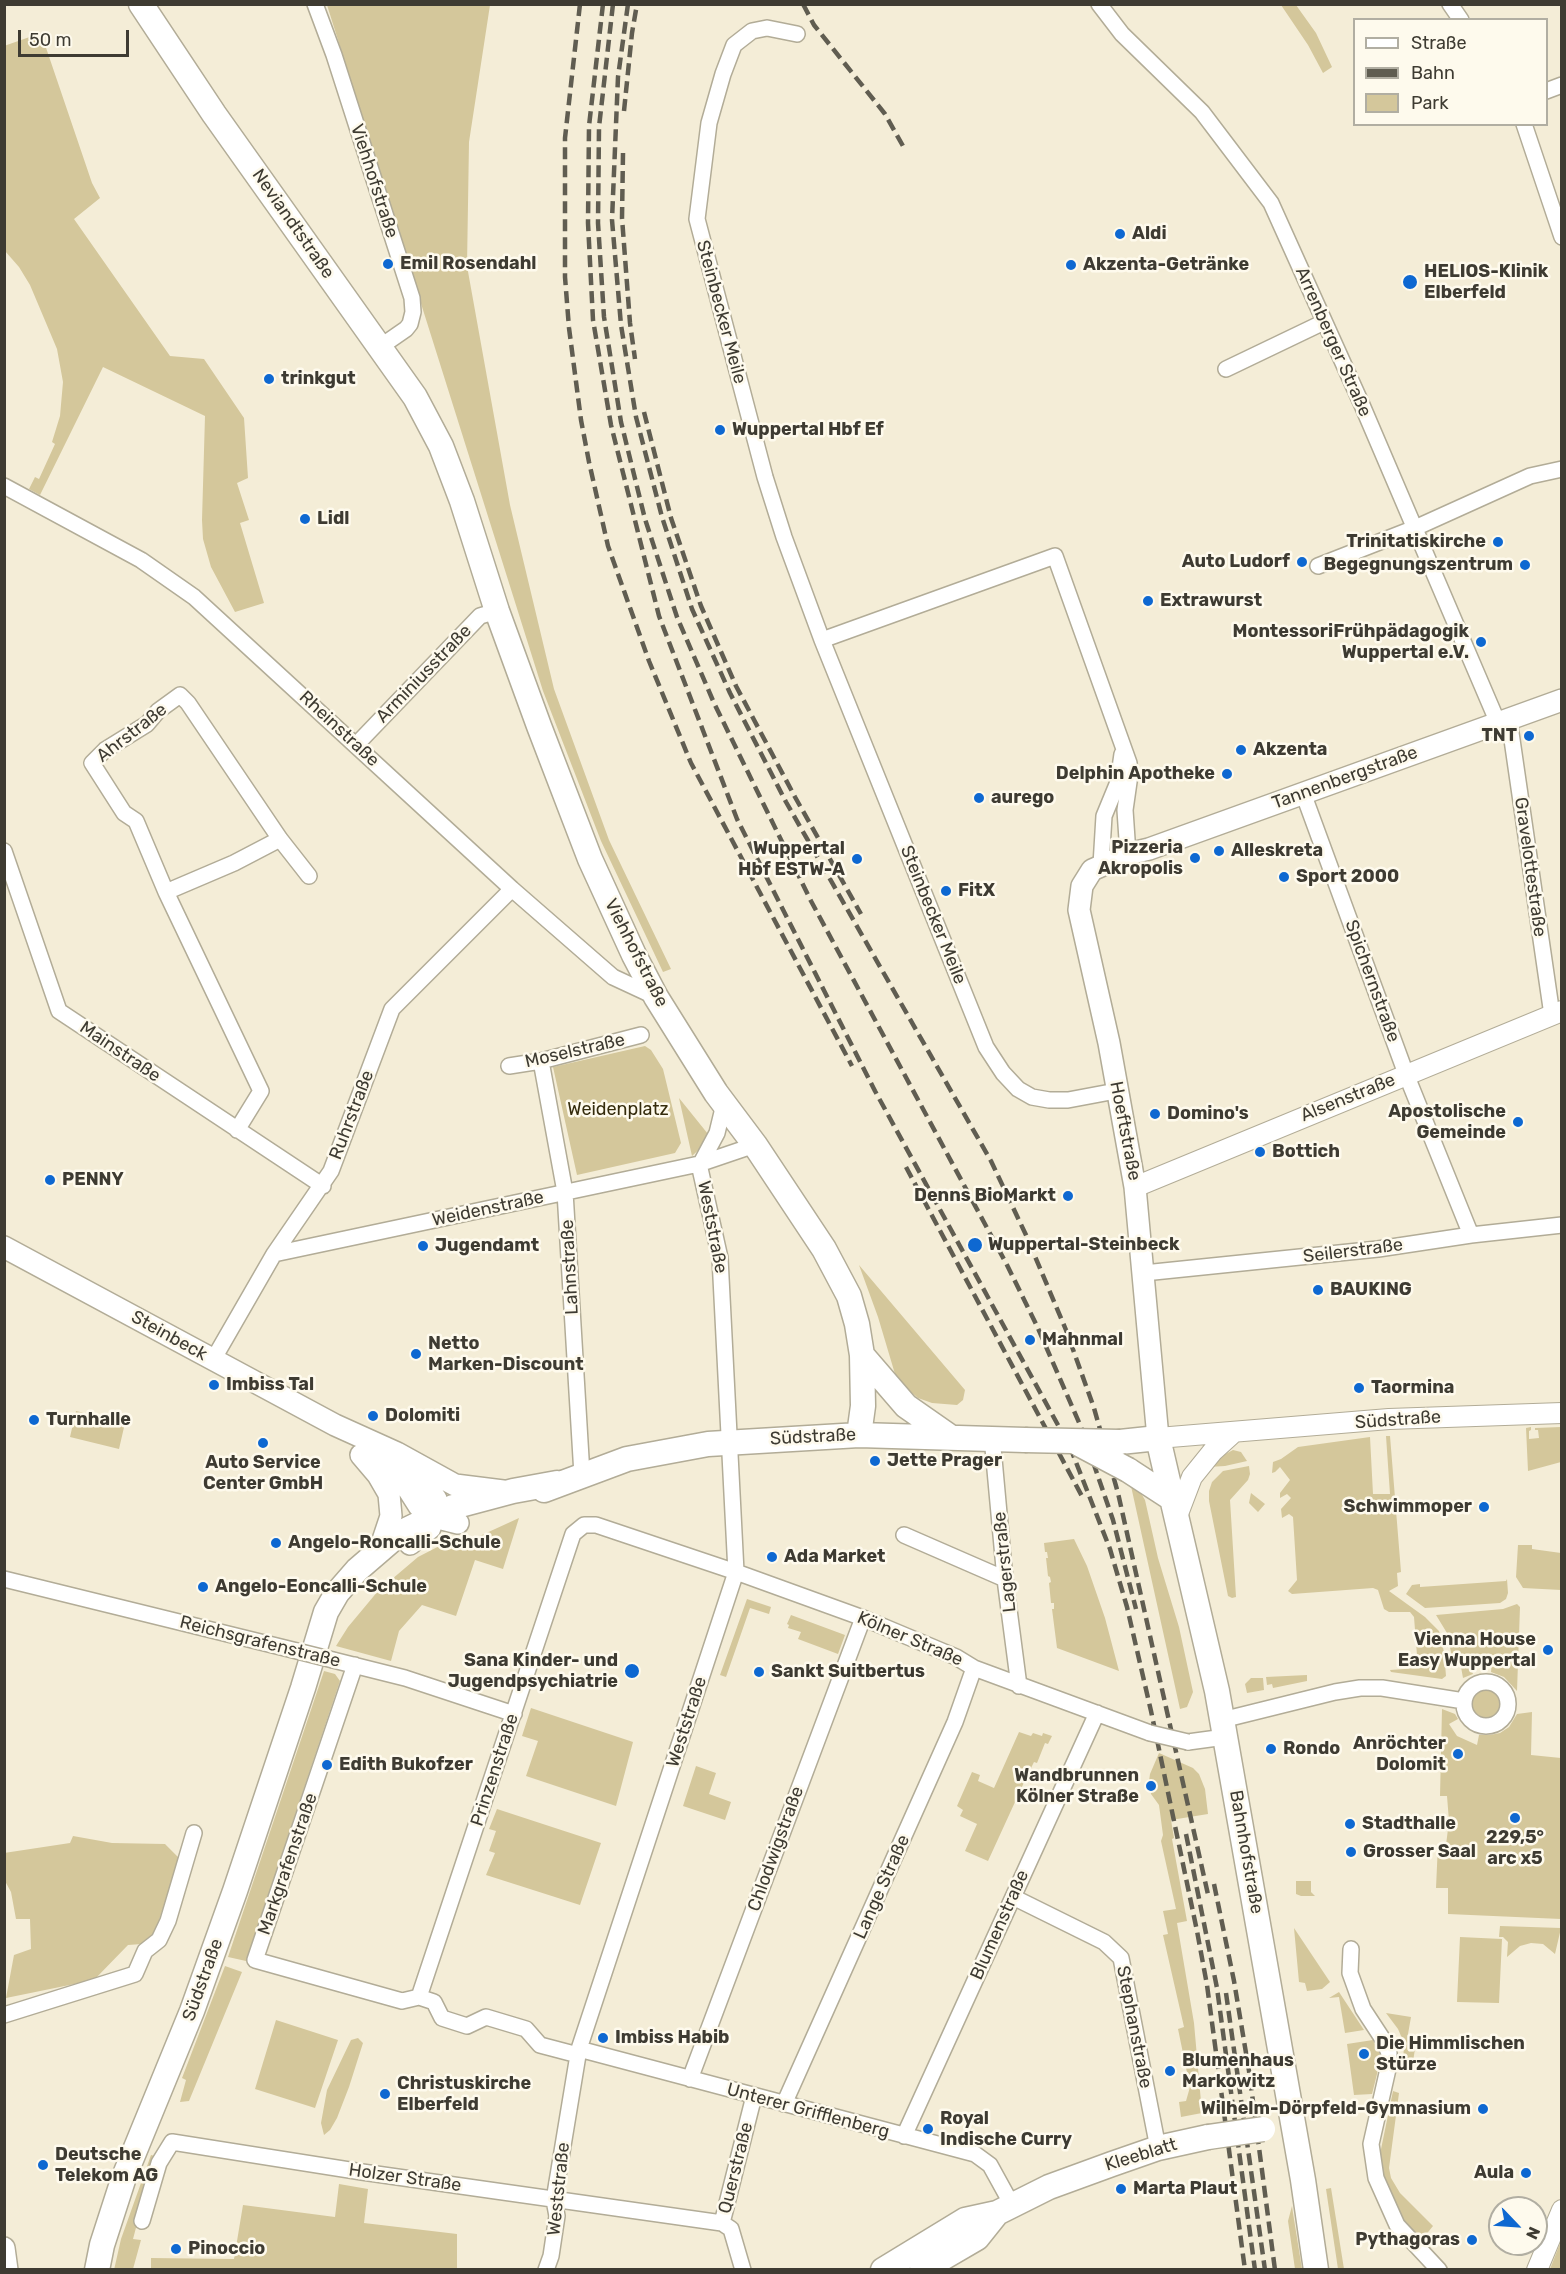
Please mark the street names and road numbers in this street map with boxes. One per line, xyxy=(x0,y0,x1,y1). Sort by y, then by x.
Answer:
street label: Viehhofstraße xyxy=(345,121,403,241)
street label: Neviandtstraße xyxy=(247,165,339,283)
street label: Steinbecker Meile xyxy=(691,238,751,386)
street label: Arrenberger Straße xyxy=(1290,264,1376,420)
street label: Arminiusstraße xyxy=(372,620,476,728)
street label: Rheinstraße xyxy=(294,686,384,772)
street label: Ahrstraße xyxy=(92,699,172,767)
street label: Tannenbergstraße xyxy=(1269,742,1421,814)
street label: Gravelottestraße xyxy=(1510,796,1550,938)
street label: Steinbecker Meile xyxy=(895,842,971,988)
street label: Viehhofstraße xyxy=(599,895,673,1011)
street label: Spichernstraße xyxy=(1340,917,1404,1045)
street label: Mainstraße xyxy=(75,1017,165,1087)
street label: Moselstraße xyxy=(523,1029,627,1073)
street label: Ruhrstraße xyxy=(325,1067,379,1163)
street label: Alsenstraße xyxy=(1298,1069,1398,1127)
street label: Hoeftstraße xyxy=(1105,1080,1145,1182)
street label: Weststraße xyxy=(692,1179,732,1275)
street label: Weidenstraße xyxy=(430,1187,546,1231)
street label: Lahnstraße xyxy=(557,1219,583,1315)
street label: Seilerstraße xyxy=(1302,1234,1404,1268)
street label: Steinbeck xyxy=(127,1306,211,1366)
street label: Südstraße xyxy=(1354,1406,1442,1434)
street label: Südstraße xyxy=(769,1424,857,1450)
street label: Lagerstraße xyxy=(989,1511,1021,1613)
street label: Kölner Straße xyxy=(854,1607,966,1671)
street label: Reichsgrafenstraße xyxy=(177,1612,343,1672)
street label: Weststraße xyxy=(662,1674,712,1770)
street label: Prinzenstraße xyxy=(467,1711,523,1829)
street label: Chlodwigstraße xyxy=(743,1784,809,1914)
street label: Bahnhofstraße xyxy=(1224,1788,1268,1916)
street label: Markgrafenstraße xyxy=(254,1790,322,1938)
street label: Lange Straße xyxy=(849,1832,915,1942)
street label: Blumenstraße xyxy=(966,1867,1034,1983)
street label: Südstraße xyxy=(178,1936,228,2024)
street label: Stephanstraße xyxy=(1112,1964,1156,2090)
street label: Unterer Grifflenberg xyxy=(724,2079,892,2143)
street label: Querstraße xyxy=(714,2120,758,2216)
street label: Kleeblatt xyxy=(1102,2134,1180,2176)
street label: Weststraße xyxy=(543,2141,575,2237)
street label: Holzer Straße xyxy=(347,2159,463,2197)

